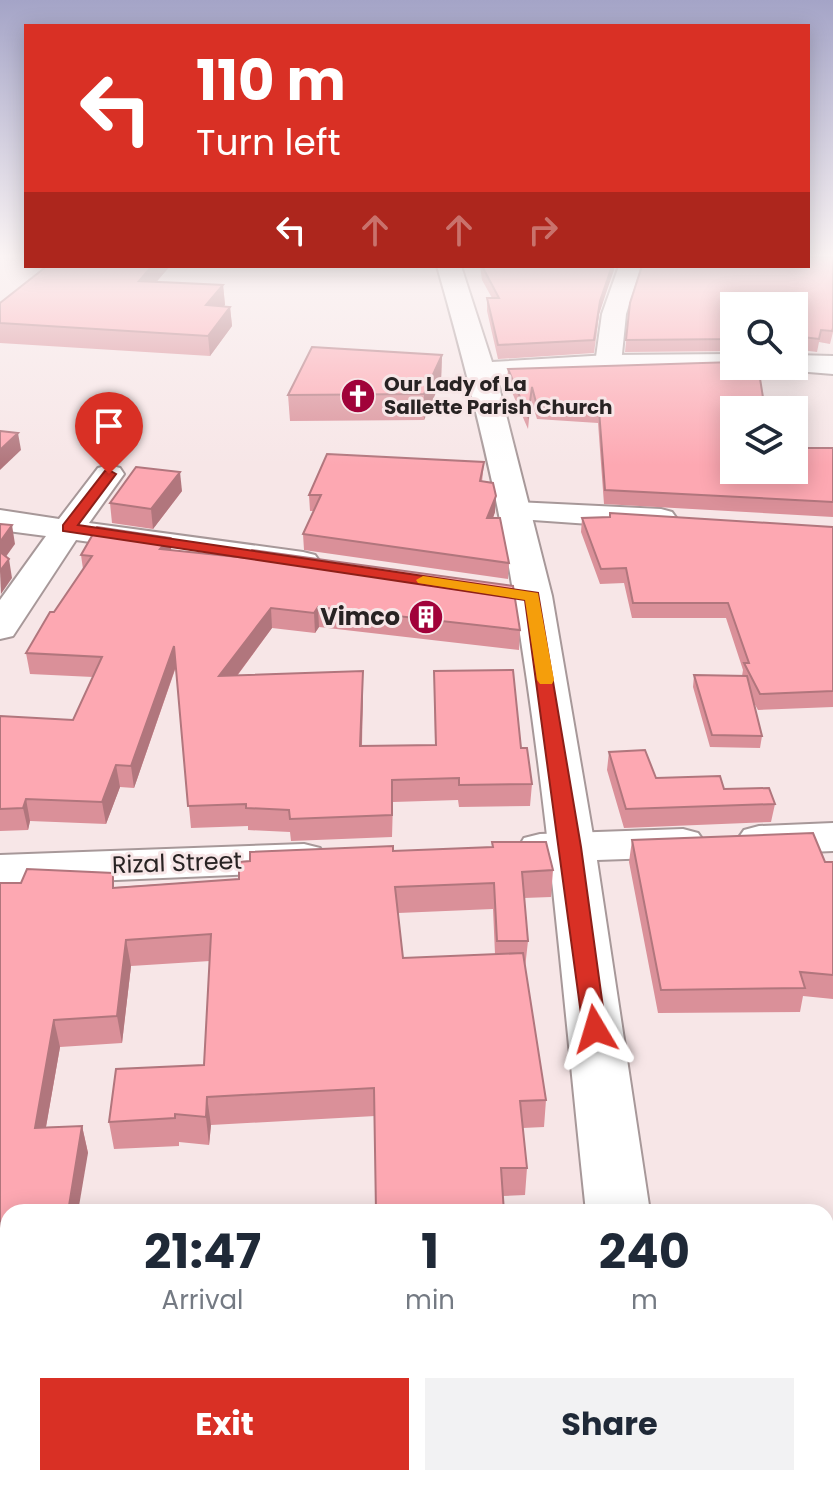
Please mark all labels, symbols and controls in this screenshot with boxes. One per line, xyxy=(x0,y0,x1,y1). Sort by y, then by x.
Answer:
text: 110 m xyxy=(196,41,346,120)
icon: left xyxy=(64,56,168,160)
text: Turn left xyxy=(196,117,341,168)
icon: left xyxy=(269,208,313,252)
icon: ahead xyxy=(353,208,397,252)
icon: ahead xyxy=(437,208,481,252)
icon: right xyxy=(521,208,565,252)
map controls xyxy=(720,292,808,484)
button: search xyxy=(720,292,808,380)
place label: Our Lady of La Sallette Parish Church xyxy=(384,370,613,421)
church icon: Our Lady of La Sallette Parish Church xyxy=(339,377,377,415)
pin xyxy=(75,392,143,474)
button: layers xyxy=(720,396,808,484)
icon: arrive xyxy=(87,404,131,448)
building icon: Vimco xyxy=(407,598,445,636)
place label: Vimco xyxy=(320,600,400,633)
street label: Rizal Street xyxy=(111,844,243,881)
position arrow xyxy=(553,987,637,1071)
text: 21:47 xyxy=(144,1218,261,1285)
text: 1 xyxy=(421,1218,439,1285)
text: 240 xyxy=(599,1218,690,1285)
text: Arrival xyxy=(162,1282,243,1318)
text: min xyxy=(405,1282,455,1318)
text: m xyxy=(631,1282,658,1318)
button: Exit xyxy=(40,1378,409,1470)
button: Share xyxy=(425,1378,794,1470)

